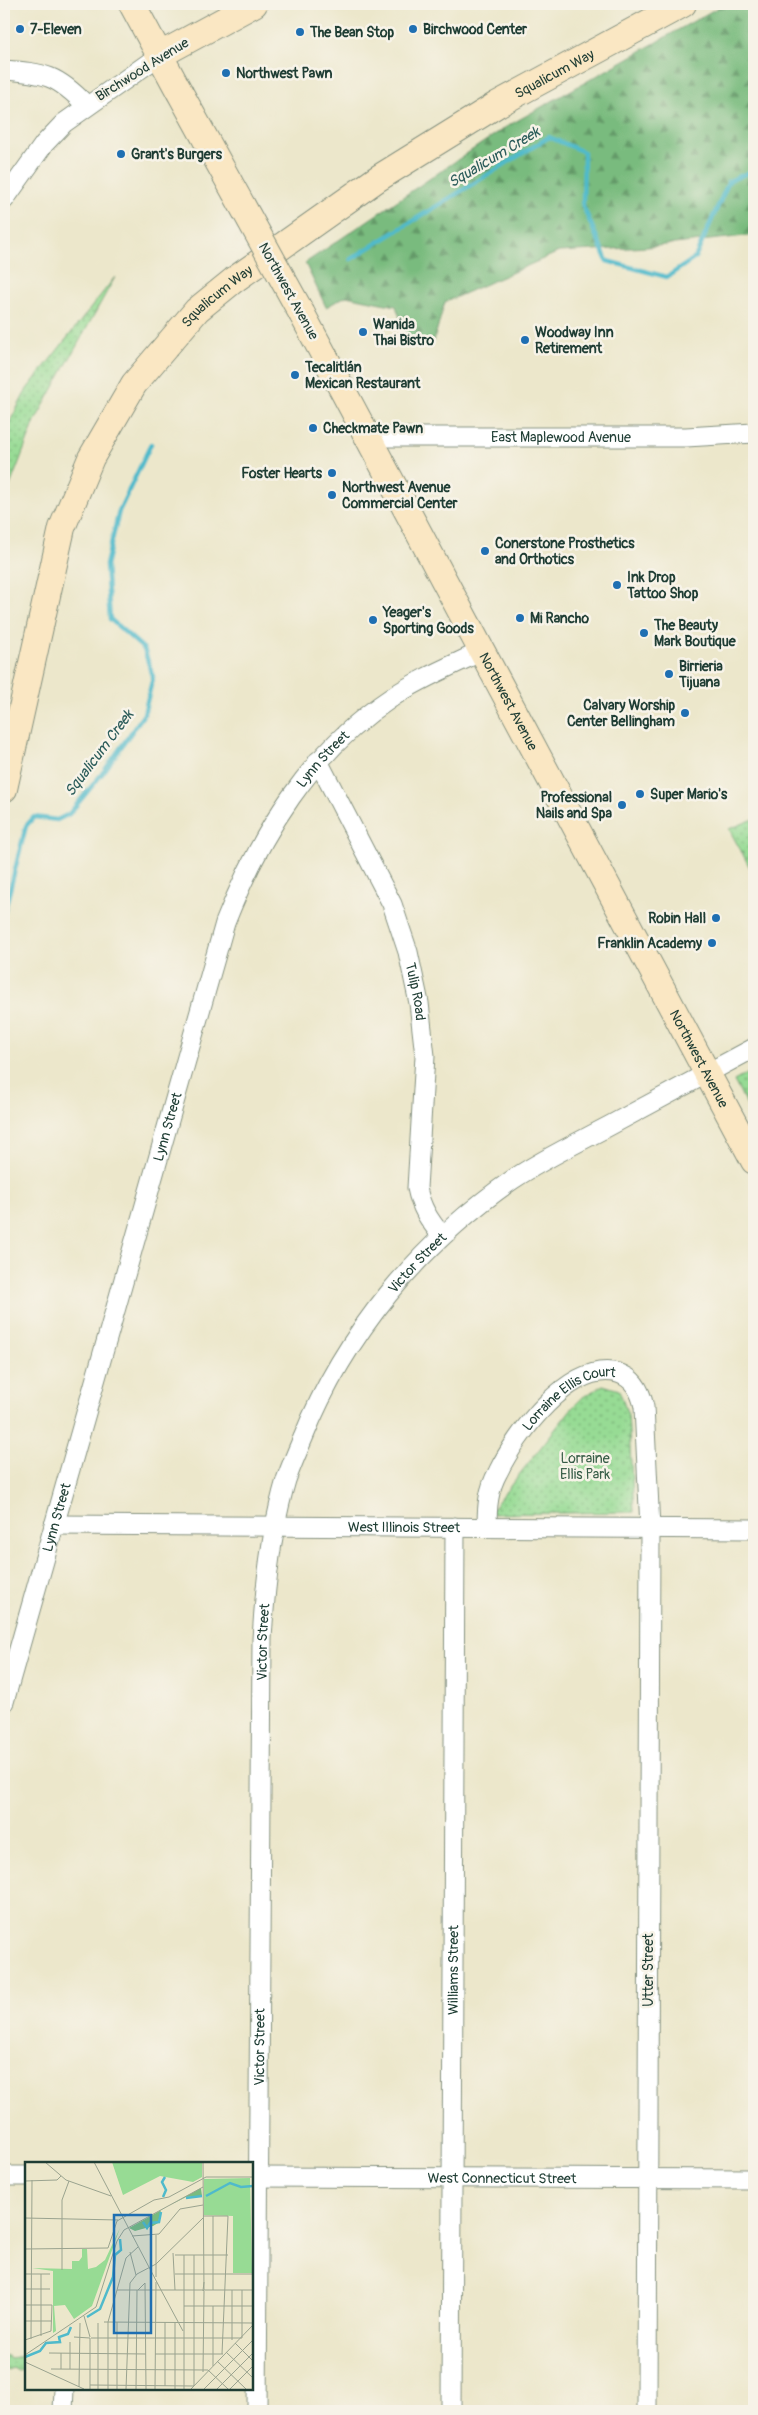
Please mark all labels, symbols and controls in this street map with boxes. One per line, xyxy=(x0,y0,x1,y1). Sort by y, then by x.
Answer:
place label: 7-Eleven xyxy=(30,21,82,38)
place label: Birchwood Center xyxy=(423,21,528,38)
marker: 7-Eleven xyxy=(14,23,26,35)
marker: Birchwood Center xyxy=(407,23,419,35)
place label: The Bean Stop xyxy=(309,24,395,41)
marker: The Bean Stop xyxy=(294,26,306,38)
street label: Birchwood Avenue xyxy=(93,34,192,105)
street label: Squalicum Way xyxy=(512,46,597,102)
place label: Northwest Pawn xyxy=(236,65,333,82)
marker: Northwest Pawn xyxy=(220,67,232,79)
water label: Squalicum Creek xyxy=(445,122,545,192)
place label: Grant's Burgers xyxy=(131,146,223,163)
marker: Grant's Burgers xyxy=(115,148,127,160)
street label: Northwest Avenue xyxy=(255,240,322,343)
street label: Squalicum Way xyxy=(178,262,256,331)
place label: Wanida Thai Bistro xyxy=(372,316,434,349)
place label: Woodway Inn Retirement xyxy=(535,324,614,357)
marker: Wanida Thai Bistro xyxy=(357,326,369,338)
marker: Woodway Inn Retirement xyxy=(519,334,531,346)
place label: Tecalitlán Mexican Restaurant xyxy=(304,359,421,392)
marker: Tecalitlán Mexican Restaurant xyxy=(289,369,301,381)
place label: Checkmate Pawn xyxy=(323,420,423,437)
marker: Checkmate Pawn xyxy=(307,422,319,434)
street label: East Maplewood Avenue xyxy=(491,429,631,446)
place label: Foster Hearts xyxy=(241,465,323,482)
marker: Foster Hearts xyxy=(326,467,338,479)
place label: Northwest Avenue Commercial Center xyxy=(342,479,459,512)
marker: Northwest Avenue Commercial Center xyxy=(326,489,338,501)
place label: Conerstone Prosthetics and Orthotics xyxy=(495,535,635,568)
marker: Conerstone Prosthetics and Orthotics xyxy=(479,545,491,557)
place label: Ink Drop Tattoo Shop xyxy=(626,569,699,602)
marker: Ink Drop Tattoo Shop xyxy=(611,579,623,591)
place label: Yeager's Sporting Goods xyxy=(382,604,474,637)
place label: Mi Rancho xyxy=(530,610,589,627)
marker: Mi Rancho xyxy=(514,612,526,624)
marker: Yeager's Sporting Goods xyxy=(367,614,379,626)
place label: The Beauty Mark Boutique xyxy=(653,617,737,650)
marker: The Beauty Mark Boutique xyxy=(638,627,650,639)
street label: Northwest Avenue xyxy=(475,650,541,754)
place label: Birrieria Tijuana xyxy=(678,658,723,691)
marker: Birrieria Tijuana xyxy=(663,668,675,680)
place label: Calvary Worship Center Bellingham xyxy=(567,697,676,730)
water label: Squalicum Creek xyxy=(61,705,139,800)
marker: Calvary Worship Center Bellingham xyxy=(679,707,691,719)
street label: Lynn Street xyxy=(293,727,353,791)
place label: Super Mario's xyxy=(650,786,728,803)
marker: Super Mario's xyxy=(634,788,646,800)
place label: Professional Nails and Spa xyxy=(536,789,612,822)
marker: Professional Nails and Spa xyxy=(616,799,628,811)
place label: Robin Hall xyxy=(648,910,706,927)
marker: Robin Hall xyxy=(710,912,722,924)
place label: Franklin Academy xyxy=(597,935,702,952)
marker: Franklin Academy xyxy=(706,937,718,949)
street label: Tulip Road xyxy=(402,961,429,1022)
street label: Northwest Avenue xyxy=(666,1007,732,1111)
street label: Lynn Street xyxy=(150,1090,186,1163)
street label: Victor Street xyxy=(385,1229,450,1297)
street label: Lorraine Ellis Court xyxy=(519,1363,617,1434)
park label: Lorraine Ellis Park xyxy=(560,1450,610,1483)
street label: Lynn Street xyxy=(39,1481,75,1554)
street label: West Illinois Street xyxy=(348,1519,461,1536)
street label: Victor Street xyxy=(254,1603,273,1681)
street label: Williams Street xyxy=(445,1925,462,2015)
street label: Utter Street xyxy=(640,1933,657,2007)
street label: Victor Street xyxy=(251,2008,269,2086)
inset map xyxy=(25,2162,252,2390)
street label: West Connecticut Street xyxy=(428,2170,577,2187)

